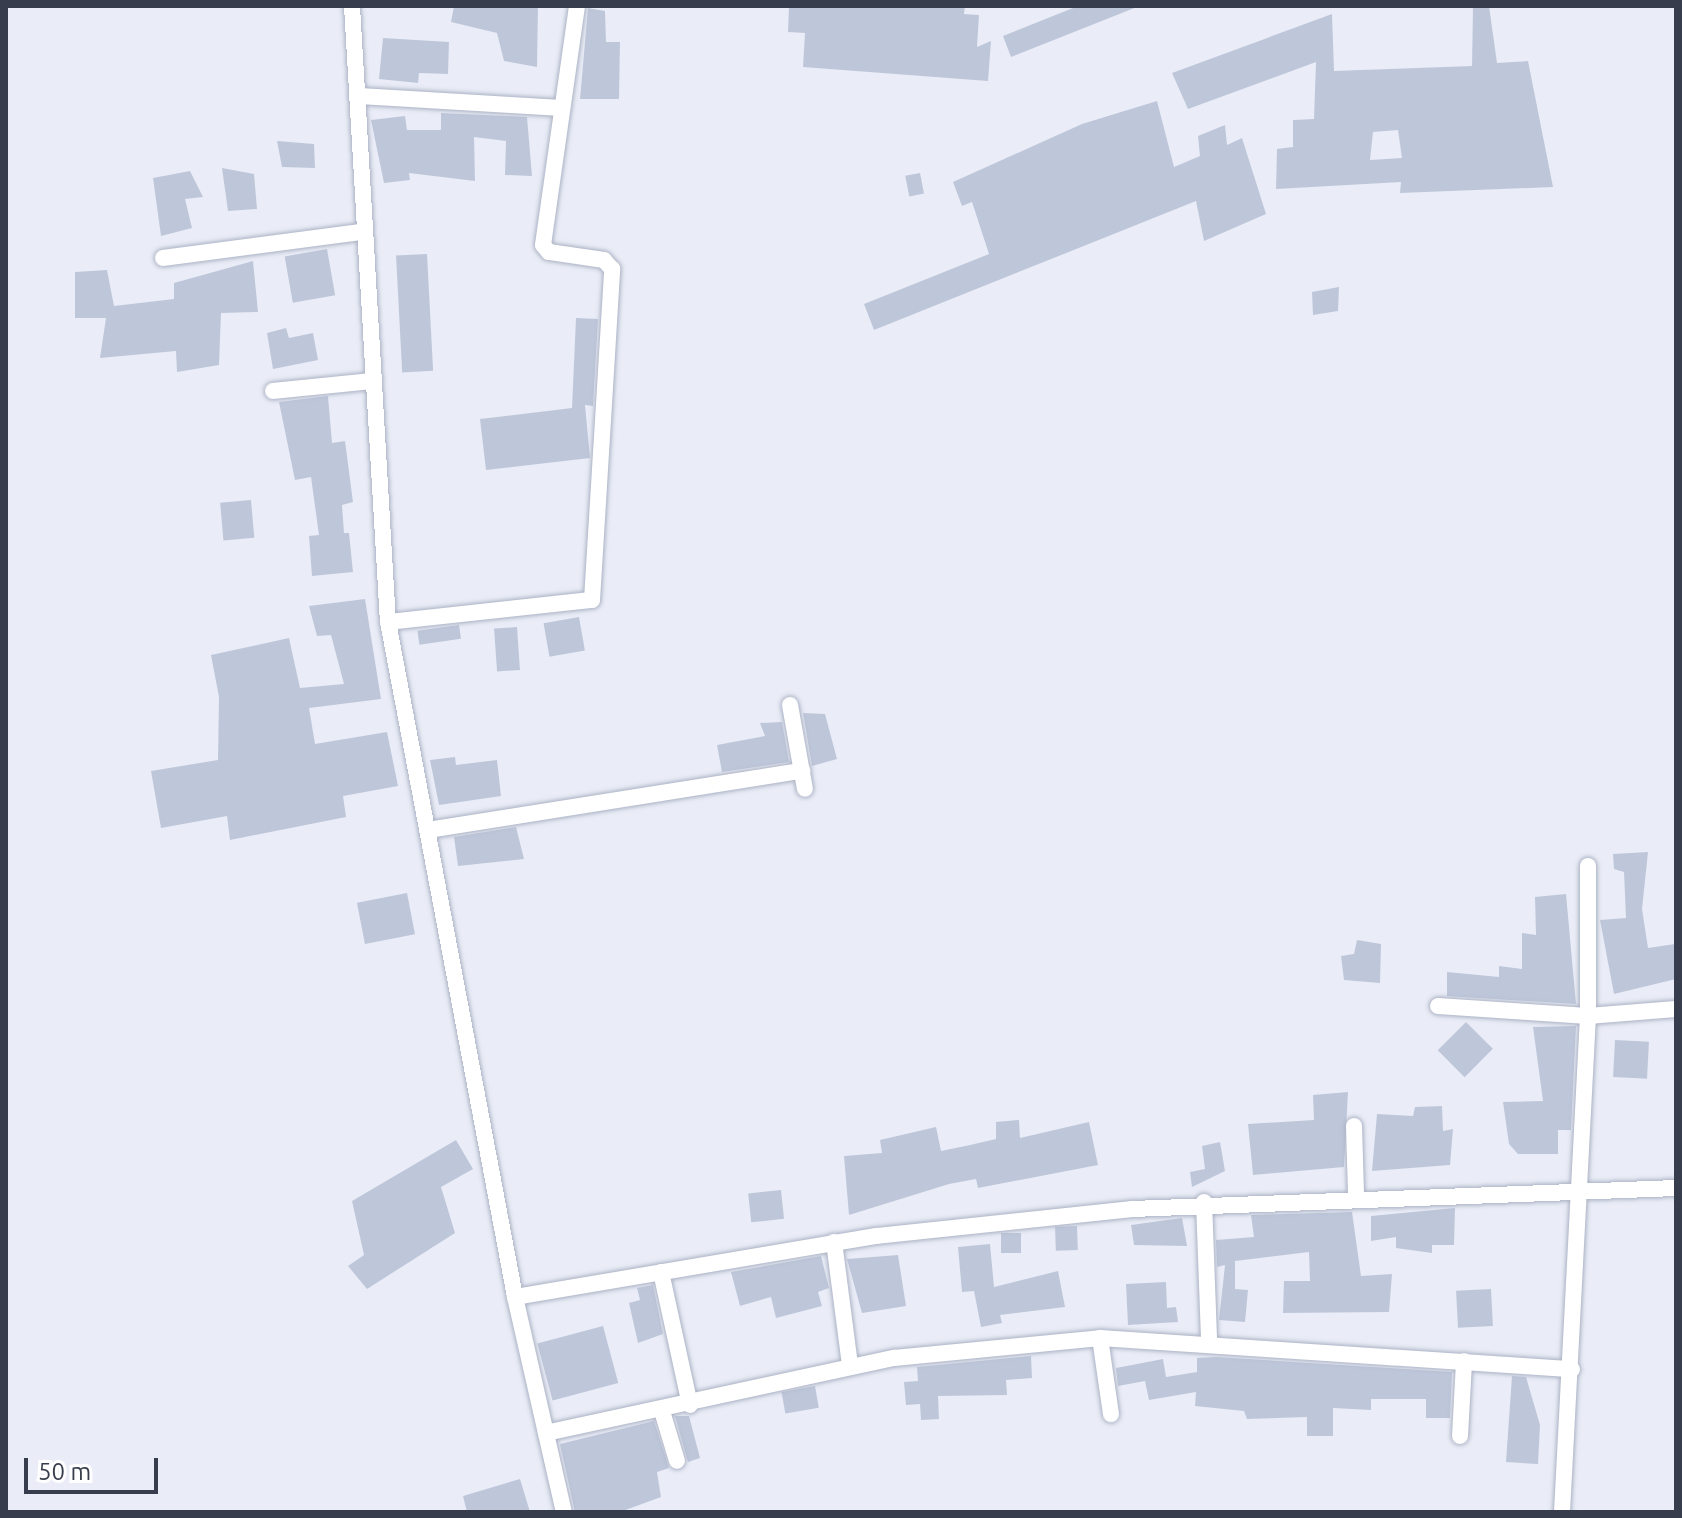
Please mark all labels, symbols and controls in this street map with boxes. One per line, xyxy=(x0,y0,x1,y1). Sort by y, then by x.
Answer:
scale bar xyxy=(28,1442,162,1492)
text: 50 m xyxy=(38,1458,91,1485)

